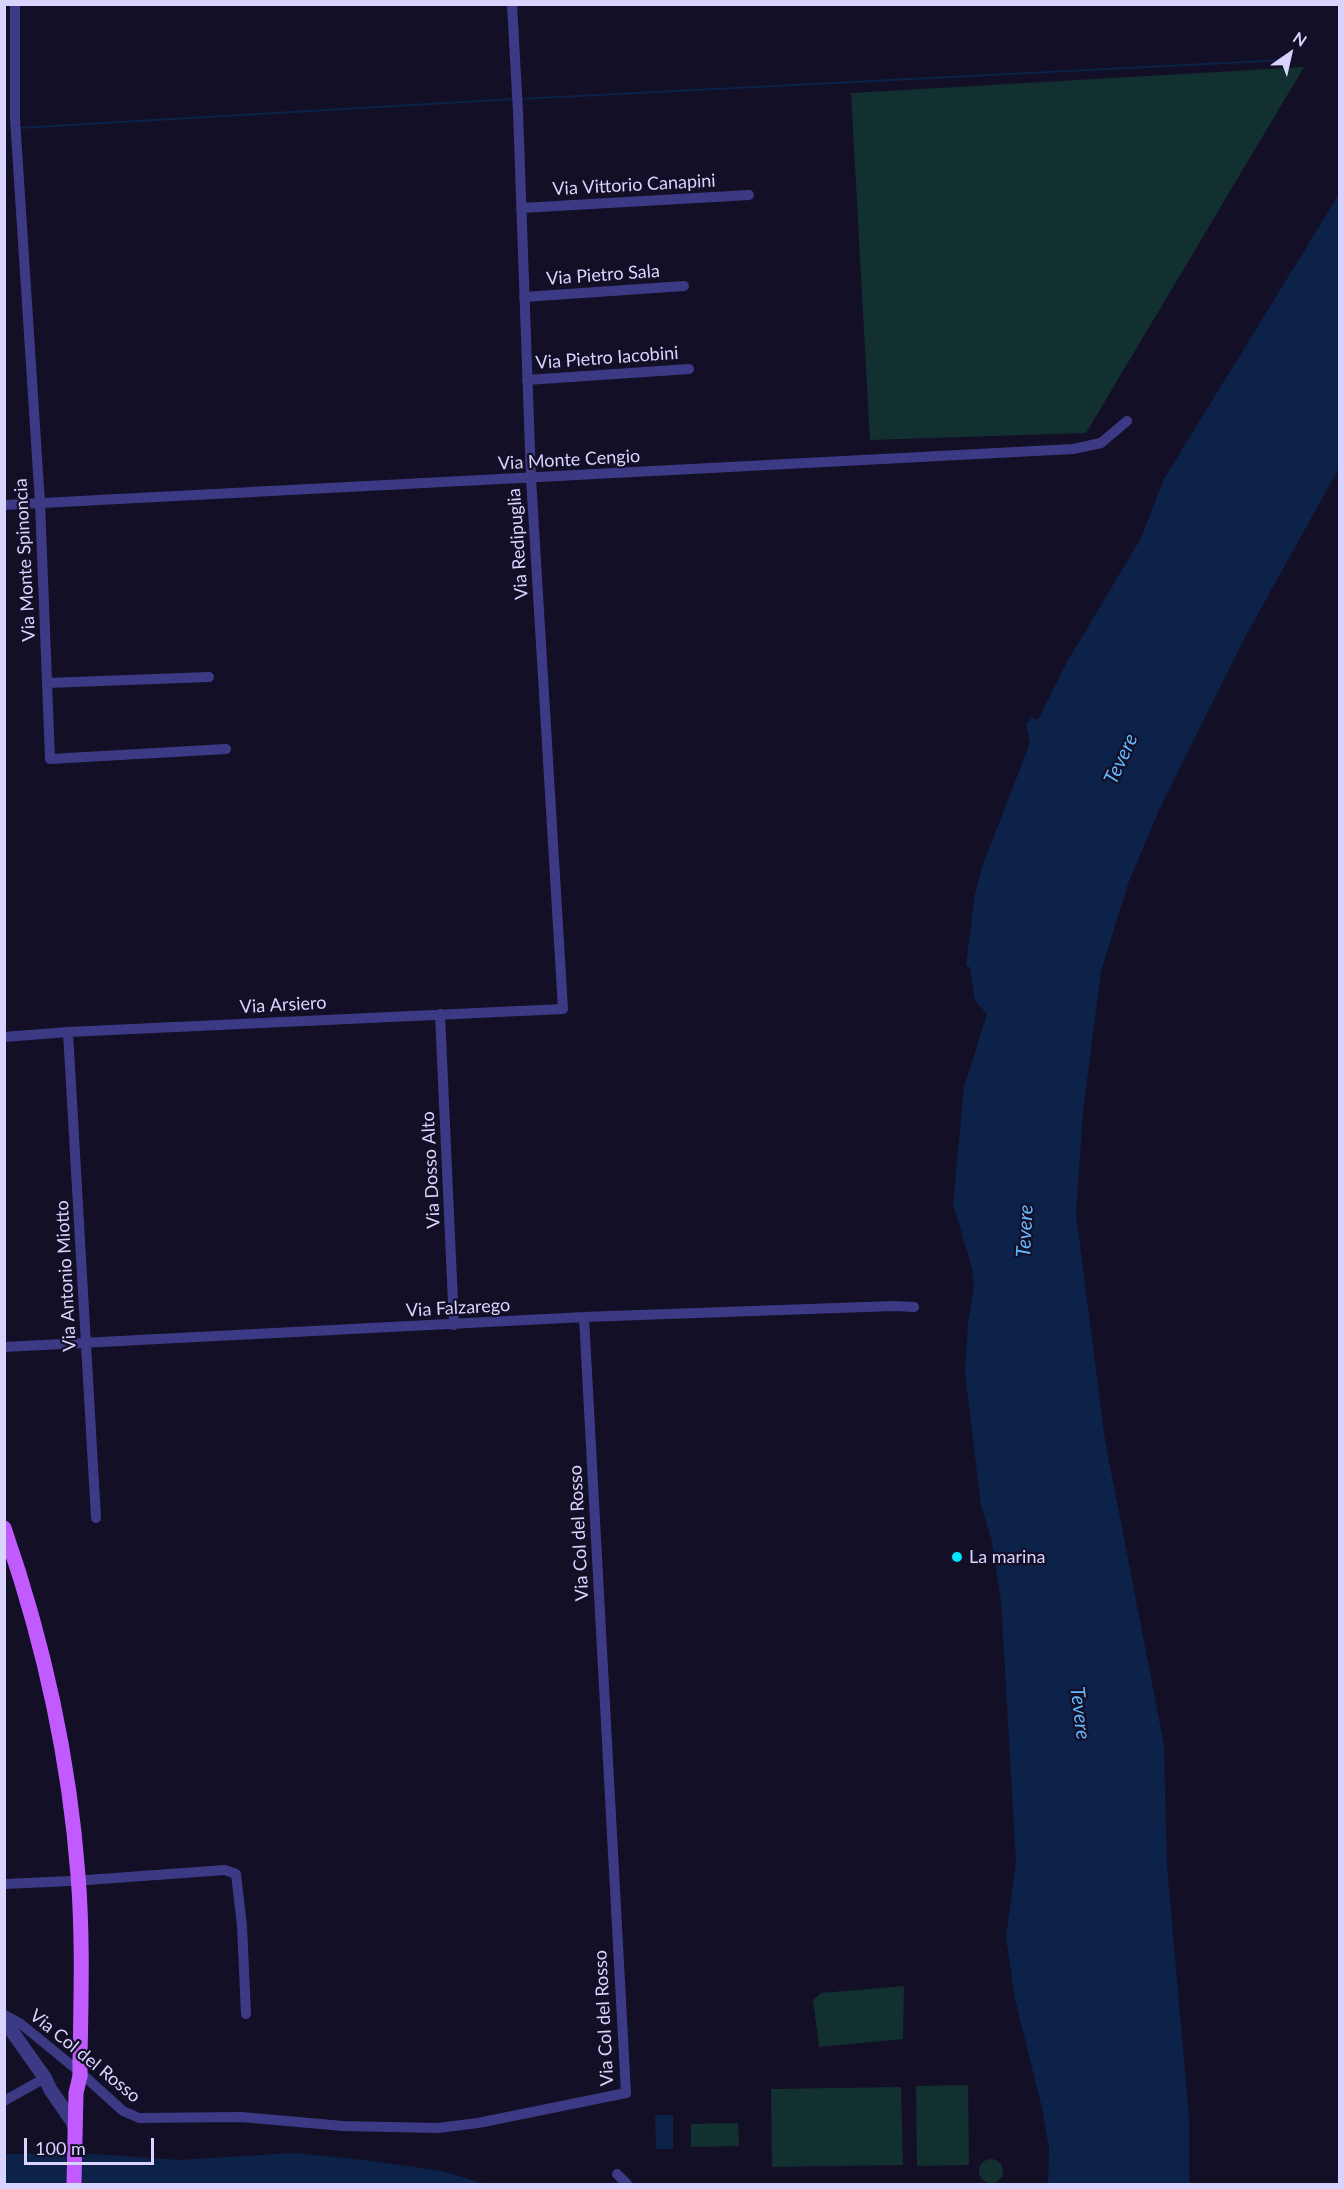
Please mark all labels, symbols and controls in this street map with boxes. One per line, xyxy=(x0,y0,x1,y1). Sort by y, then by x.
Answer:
north arrow xyxy=(1260,24,1320,84)
text: N xyxy=(1290,27,1311,50)
street label: Via Vittorio Canapini xyxy=(552,170,716,200)
street label: Via Pietro Sala xyxy=(545,260,661,290)
street label: Via Pietro Iacobini xyxy=(535,342,679,374)
street label: Via Monte Cengio xyxy=(497,445,641,475)
street label: Via Monte Spinoncia xyxy=(10,478,40,642)
street label: Via Redipuglia xyxy=(503,488,533,600)
water label: Tevere xyxy=(1099,730,1143,788)
street label: Via Arsiero xyxy=(239,992,327,1018)
street label: Via Dosso Alto xyxy=(417,1111,445,1229)
street label: Via Antonio Miotto xyxy=(51,1200,81,1352)
water label: Tevere xyxy=(1012,1204,1038,1258)
street label: Via Falzarego xyxy=(405,1294,511,1322)
street label: Via Col del Rosso xyxy=(565,1464,593,1602)
place label: La marina xyxy=(969,1546,1045,1568)
marker: La marina xyxy=(950,1550,964,1564)
water label: Tevere xyxy=(1065,1685,1095,1741)
street label: Via Col del Rosso xyxy=(590,1949,618,2087)
street label: Via Col del Rosso xyxy=(25,2005,145,2107)
scale bar xyxy=(27,2126,158,2164)
text: 100 m xyxy=(35,2137,86,2159)

